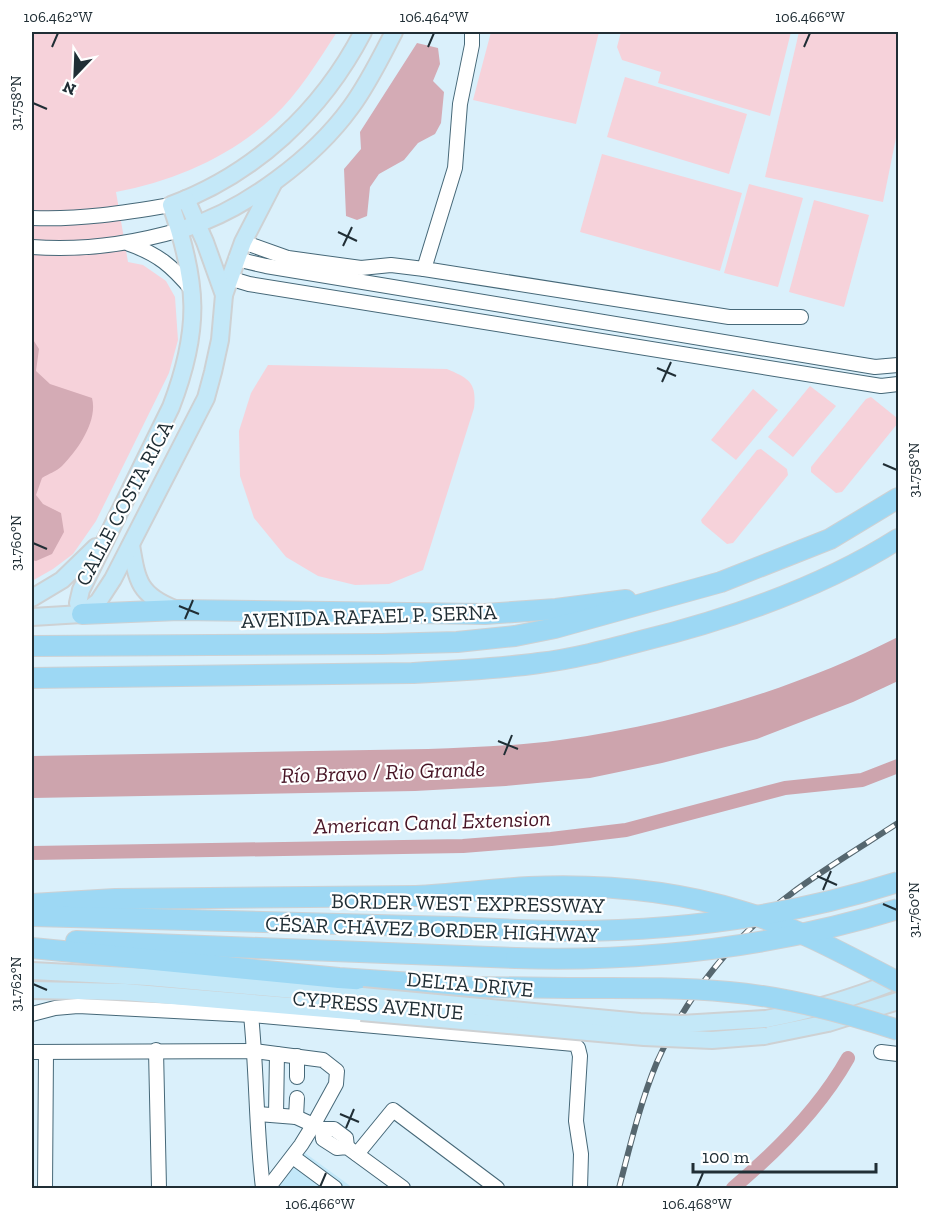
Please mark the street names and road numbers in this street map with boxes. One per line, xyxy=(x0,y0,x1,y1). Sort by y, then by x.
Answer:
street label: CALLE COSTA RICA xyxy=(70,416,178,590)
street label: AVENIDA RAFAEL P. SERNA xyxy=(241,599,498,633)
street label: BORDER WEST EXPRESSWAY xyxy=(331,888,605,918)
street label: CÉSAR CHÁVEZ BORDER HIGHWAY xyxy=(265,911,599,947)
street label: DELTA DRIVE xyxy=(406,966,534,1002)
street label: CYPRESS AVENUE xyxy=(292,985,464,1025)

